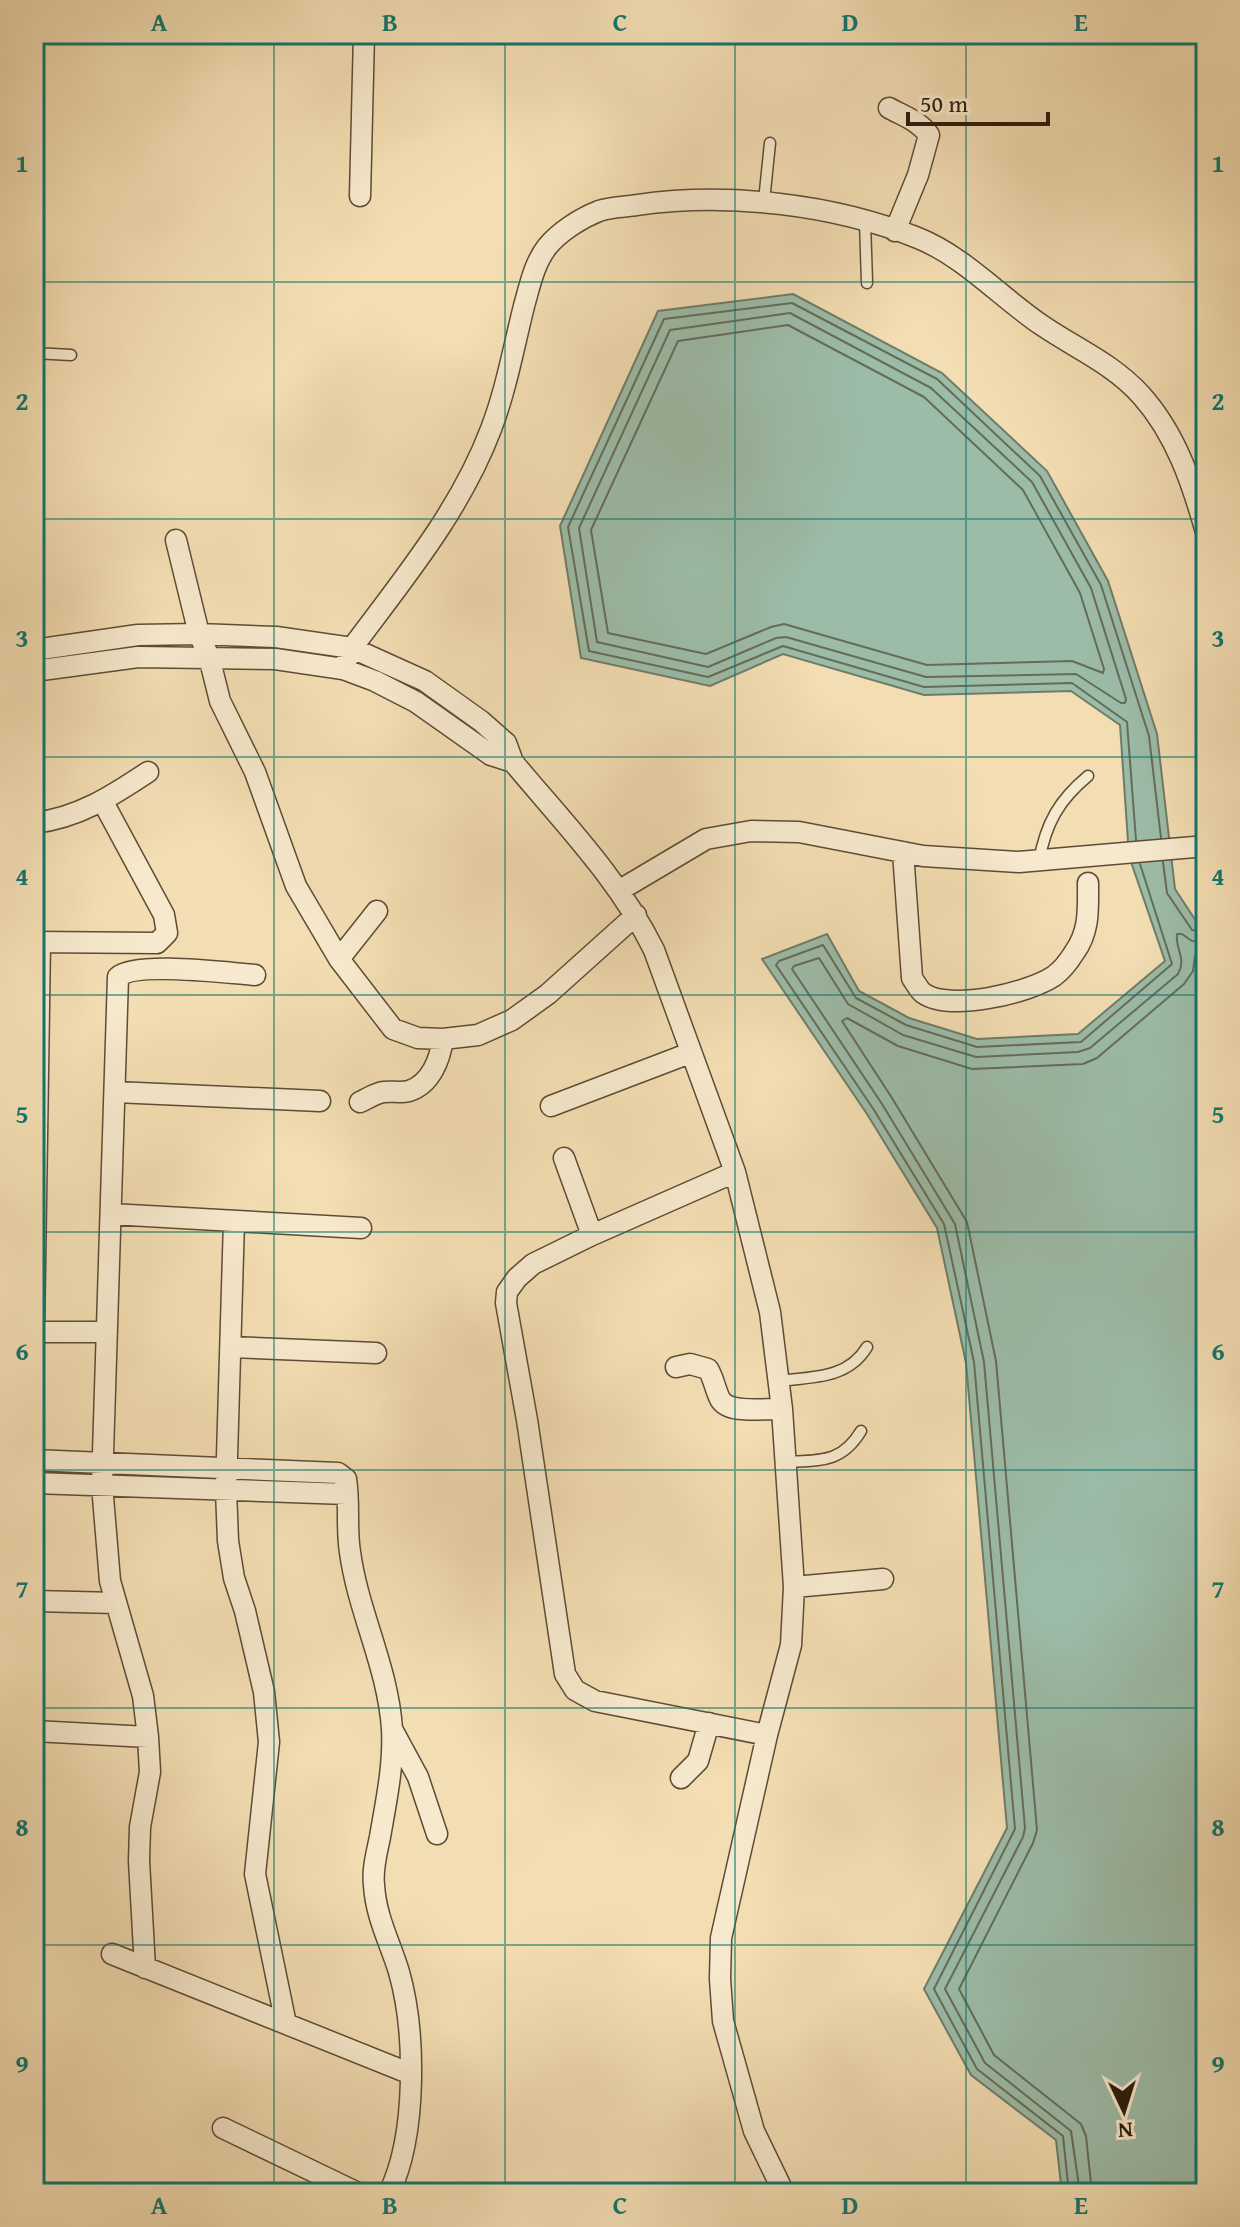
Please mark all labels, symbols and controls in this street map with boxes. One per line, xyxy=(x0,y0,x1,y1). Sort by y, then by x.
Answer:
text: A xyxy=(151,2,168,41)
text: B xyxy=(382,2,398,41)
text: C xyxy=(613,2,627,41)
text: D xyxy=(842,2,858,41)
text: E xyxy=(1074,2,1088,41)
scale bar xyxy=(908,76,1048,126)
text: 50 m xyxy=(920,86,968,121)
text: 1 xyxy=(15,143,29,182)
text: 1 xyxy=(1211,143,1225,182)
text: 2 xyxy=(15,381,29,420)
text: 2 xyxy=(1211,381,1225,420)
text: 3 xyxy=(15,618,29,657)
text: 3 xyxy=(1211,618,1225,657)
text: 4 xyxy=(15,856,29,895)
text: 4 xyxy=(1211,856,1225,895)
text: 5 xyxy=(15,1094,29,1133)
text: 5 xyxy=(1211,1094,1225,1133)
text: 6 xyxy=(15,1331,29,1370)
text: 6 xyxy=(1211,1331,1225,1370)
text: 7 xyxy=(15,1569,29,1608)
text: 7 xyxy=(1211,1569,1225,1608)
text: 8 xyxy=(15,1807,29,1846)
text: 8 xyxy=(1211,1807,1225,1846)
text: 9 xyxy=(15,2044,29,2083)
text: 9 xyxy=(1211,2044,1225,2083)
north arrow xyxy=(1084,2071,1164,2151)
text: N xyxy=(1117,2114,1134,2147)
text: A xyxy=(151,2185,168,2224)
text: B xyxy=(382,2185,398,2224)
text: C xyxy=(613,2185,627,2224)
text: D xyxy=(842,2185,858,2224)
text: E xyxy=(1074,2185,1088,2224)

